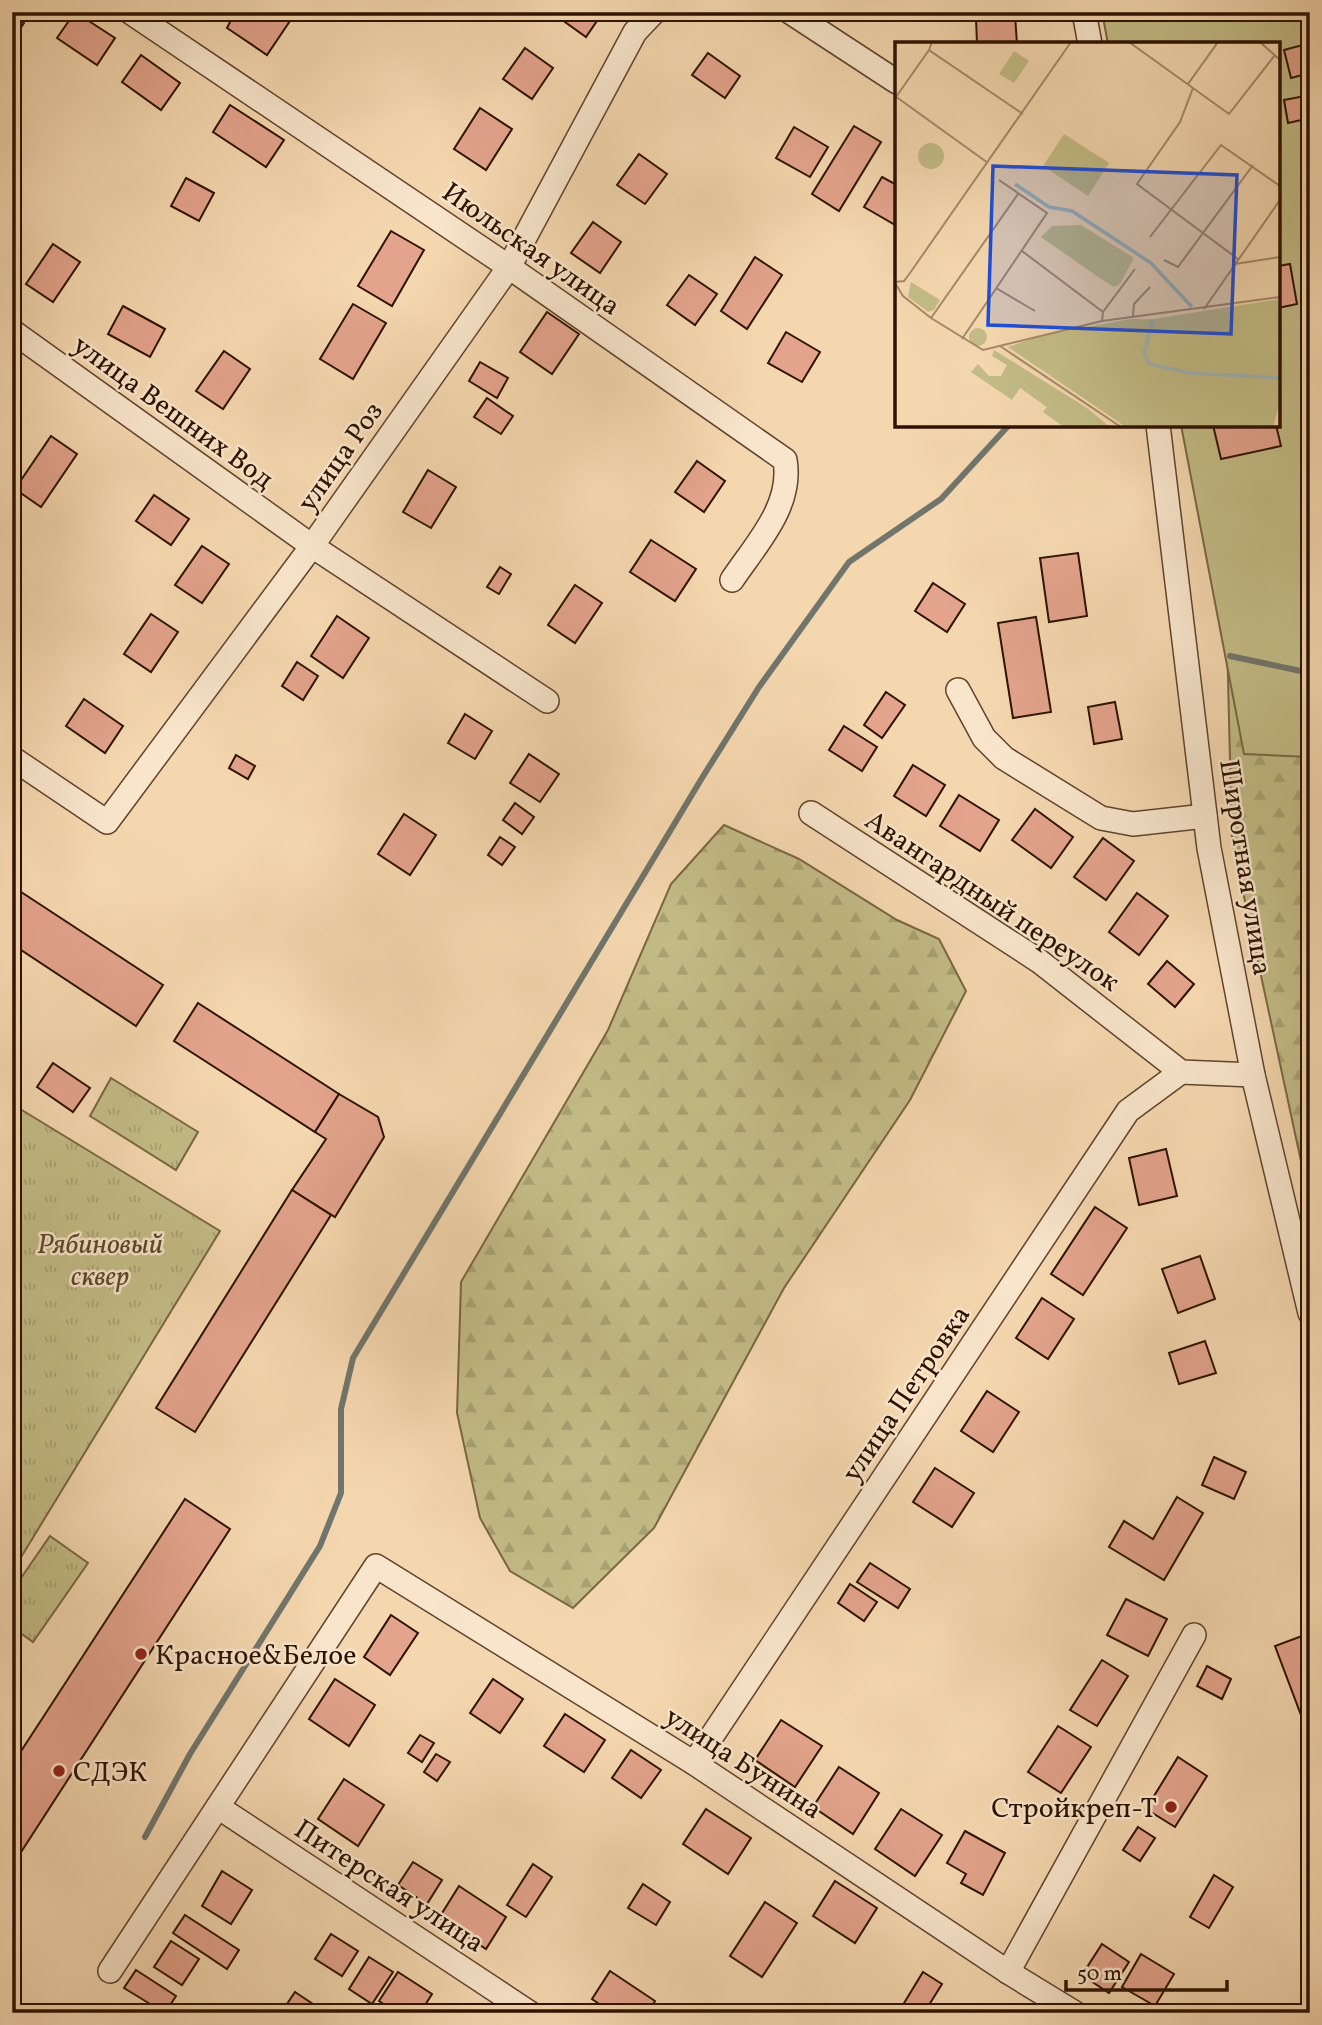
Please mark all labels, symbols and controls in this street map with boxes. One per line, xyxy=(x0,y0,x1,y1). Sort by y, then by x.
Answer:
inset map xyxy=(895,42,1280,427)
street label: Июльская улица xyxy=(433,174,628,326)
street label: улица Вешних Вод xyxy=(64,327,281,499)
street label: улица Роз xyxy=(289,395,393,520)
street label: Широтная улица xyxy=(1208,756,1281,978)
street label: Авангардный переулок xyxy=(856,802,1127,1002)
park label: Рябиновый сквер xyxy=(37,1226,163,1297)
street label: улица Петровка xyxy=(833,1298,981,1490)
place label: Красное&Белое xyxy=(155,1637,356,1676)
marker: Красное&Белое xyxy=(133,1646,149,1662)
street label: улица Бунина xyxy=(656,1698,829,1830)
place label: СДЭК xyxy=(73,1754,147,1793)
marker: СДЭК xyxy=(51,1763,67,1779)
place label: Стройкреп-Т xyxy=(991,1790,1157,1829)
marker: Стройкреп-Т xyxy=(1163,1799,1179,1815)
street label: Питерская улица xyxy=(286,1811,491,1963)
scale bar xyxy=(1066,1948,1228,1992)
text: 50 m xyxy=(1077,1960,1122,1989)

